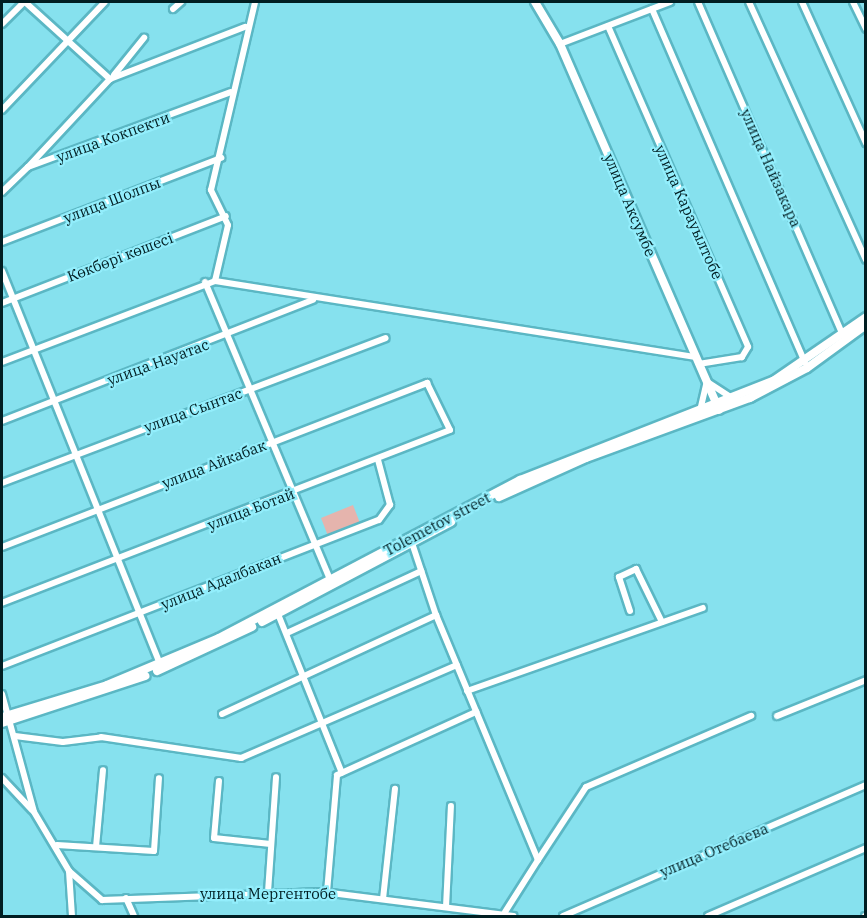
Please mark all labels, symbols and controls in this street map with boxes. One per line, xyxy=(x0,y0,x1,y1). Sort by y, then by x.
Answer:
street label: улица Найзакара xyxy=(737,106,805,230)
street label: улица Кокпекти xyxy=(54,108,172,166)
street label: улица Карауылтобе xyxy=(651,142,727,282)
street label: улица Аксумбе xyxy=(600,151,660,259)
street label: улица Шолпы xyxy=(61,173,163,227)
street label: Көкбөрі көшесі xyxy=(65,229,175,285)
street label: улица Науатас xyxy=(104,335,212,389)
street label: улица Сынтас xyxy=(141,384,245,436)
street label: улица Айкабак xyxy=(159,436,269,492)
street label: улица Ботай xyxy=(205,484,297,534)
street label: Tolemetov street xyxy=(381,488,493,560)
street label: улица Адалбакан xyxy=(158,549,284,613)
street label: улица Отебаева xyxy=(657,819,771,881)
street label: улица Мергентобе xyxy=(200,885,336,903)

